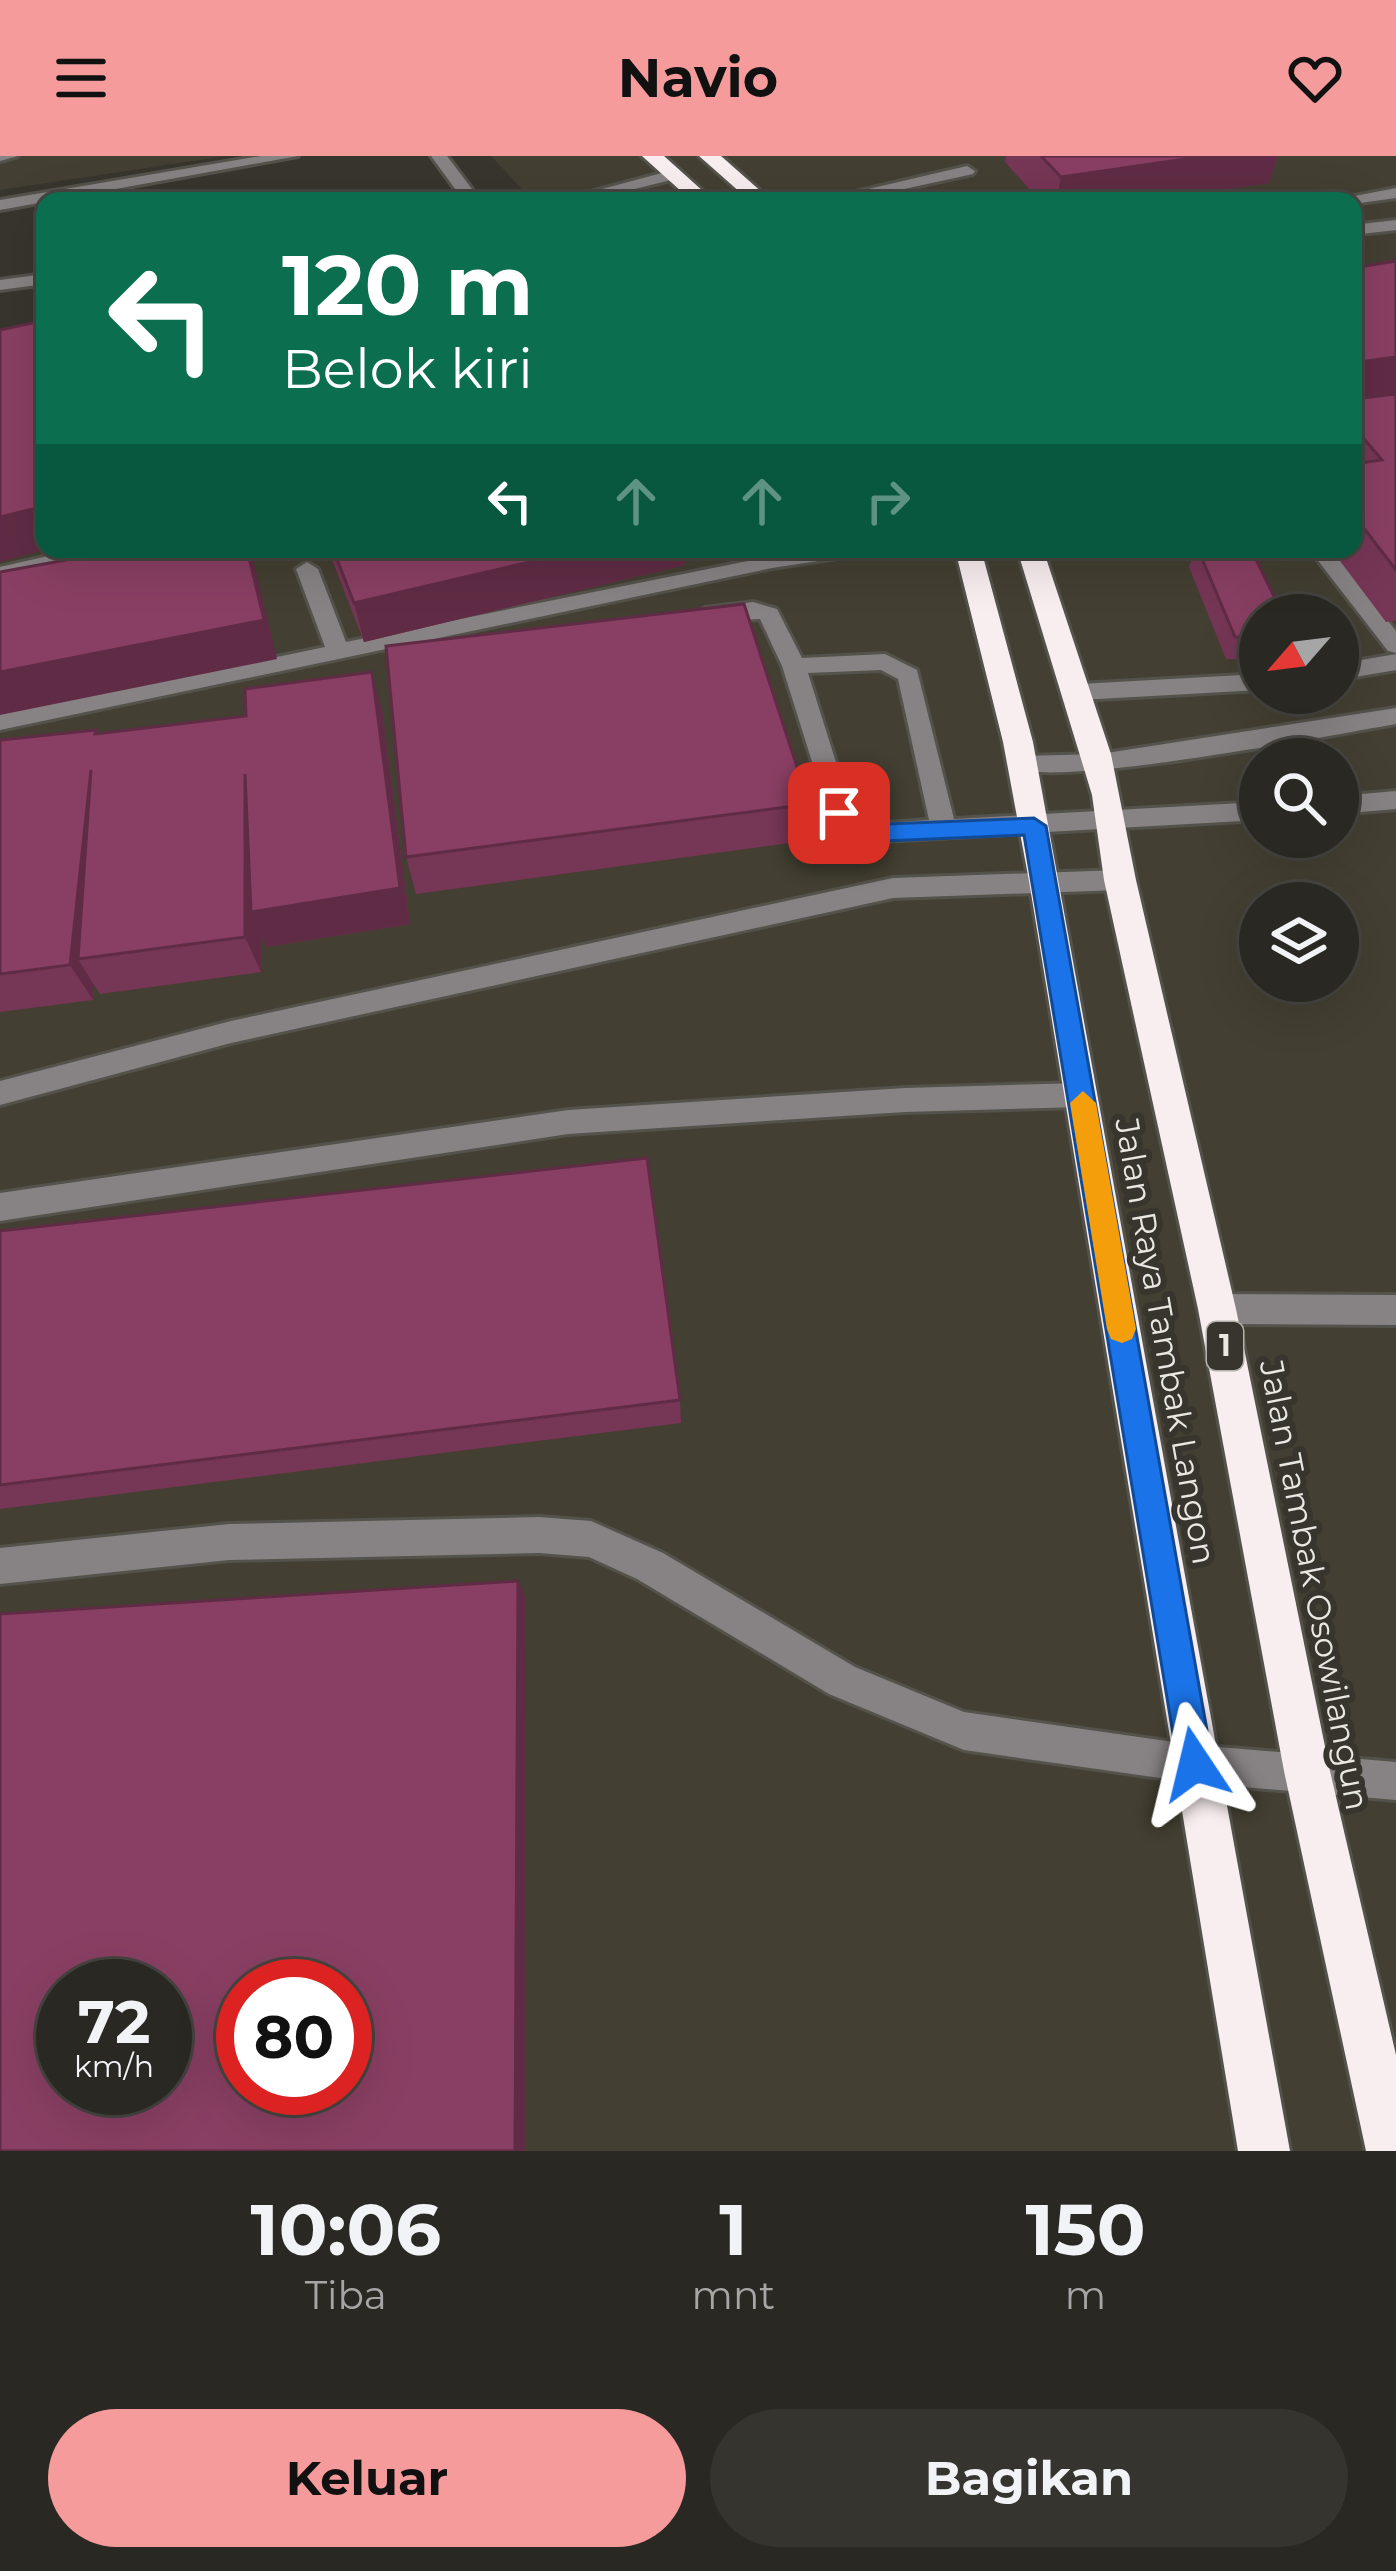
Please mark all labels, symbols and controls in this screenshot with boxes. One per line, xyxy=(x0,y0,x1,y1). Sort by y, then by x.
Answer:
icon: menu xyxy=(48,45,114,111)
text: Navio xyxy=(618,45,778,111)
icon: heart xyxy=(1282,45,1348,111)
text: 120 m xyxy=(282,234,533,336)
icon: left xyxy=(84,240,240,396)
text: Belok kiri xyxy=(282,336,533,402)
icon: left xyxy=(477,468,543,534)
icon: ahead xyxy=(603,468,669,534)
icon: ahead xyxy=(729,468,795,534)
icon: right xyxy=(855,468,921,534)
north arrow xyxy=(1239,594,1359,714)
map controls xyxy=(1239,594,1359,1002)
button: search xyxy=(1239,738,1359,858)
pin xyxy=(788,762,890,864)
icon: arrive xyxy=(806,780,872,846)
button: layers xyxy=(1239,882,1359,1002)
street label: Jalan Raya Tambak Langon xyxy=(1107,1114,1225,1567)
road number: 1 xyxy=(1207,1322,1243,1370)
street label: Jalan Tambak Osowilangun xyxy=(1252,1356,1378,1813)
position arrow xyxy=(1132,1701,1258,1827)
speed limit sign: 80 xyxy=(216,1959,372,2115)
text: 72 xyxy=(78,1985,150,2058)
text: km/h xyxy=(74,2048,154,2085)
text: 10:06 xyxy=(250,2185,441,2273)
text: 1 xyxy=(719,2185,747,2273)
text: 150 xyxy=(1026,2185,1146,2273)
text: Tiba xyxy=(305,2271,387,2319)
text: mnt xyxy=(692,2271,775,2319)
text: m xyxy=(1065,2271,1106,2319)
button: Keluar xyxy=(48,2409,686,2547)
button: Bagikan xyxy=(710,2409,1348,2547)

